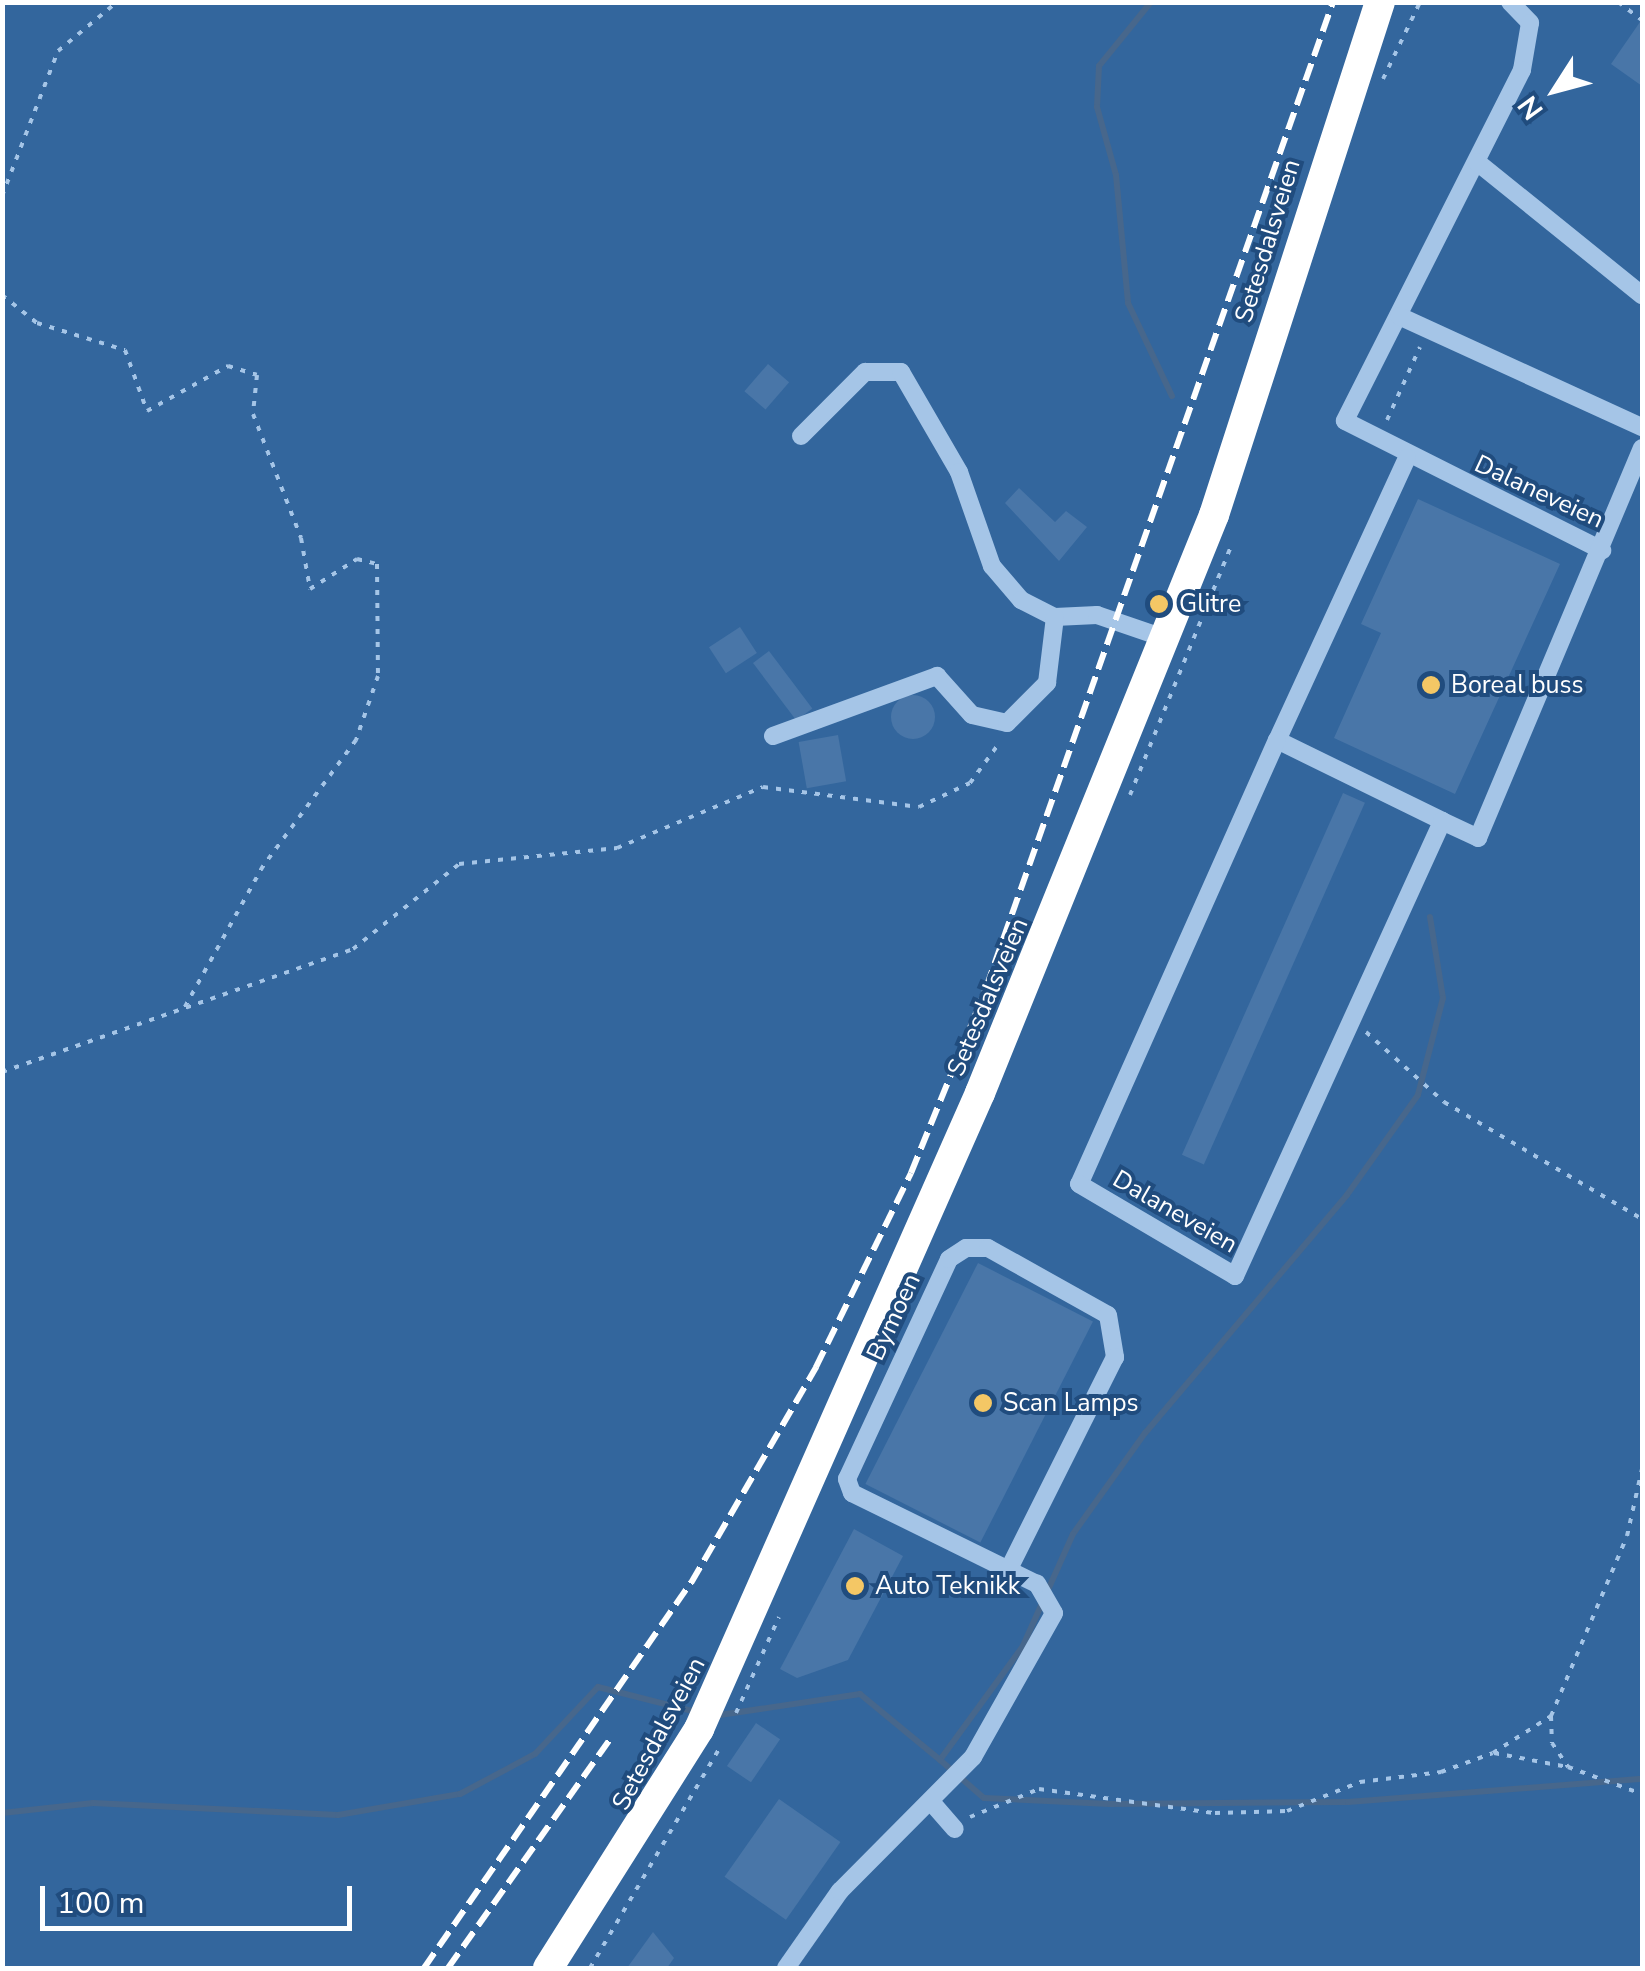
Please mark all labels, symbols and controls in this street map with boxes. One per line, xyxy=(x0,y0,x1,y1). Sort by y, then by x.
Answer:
north arrow xyxy=(1505,40,1605,140)
text: N xyxy=(1509,88,1552,127)
street label: Setesdalsveien xyxy=(1229,156,1307,326)
street label: Dalaneveien xyxy=(1470,449,1608,535)
place label: Glitre xyxy=(1179,589,1241,619)
marker: Glitre xyxy=(1148,593,1170,615)
place label: Boreal buss xyxy=(1451,670,1584,700)
marker: Boreal buss xyxy=(1420,674,1442,696)
street label: Setesdalsveien xyxy=(941,913,1035,1081)
street label: Dalaneveien xyxy=(1107,1164,1243,1260)
street label: Bymoen xyxy=(861,1269,927,1365)
place label: Scan Lamps xyxy=(1003,1388,1139,1418)
marker: Scan Lamps xyxy=(972,1392,994,1414)
place label: Auto Teknikk xyxy=(875,1571,1020,1601)
marker: Auto Teknikk xyxy=(844,1575,866,1597)
street label: Setesdalsveien xyxy=(606,1652,712,1816)
scale bar xyxy=(45,1866,358,1928)
text: 100 m xyxy=(57,1883,144,1924)

